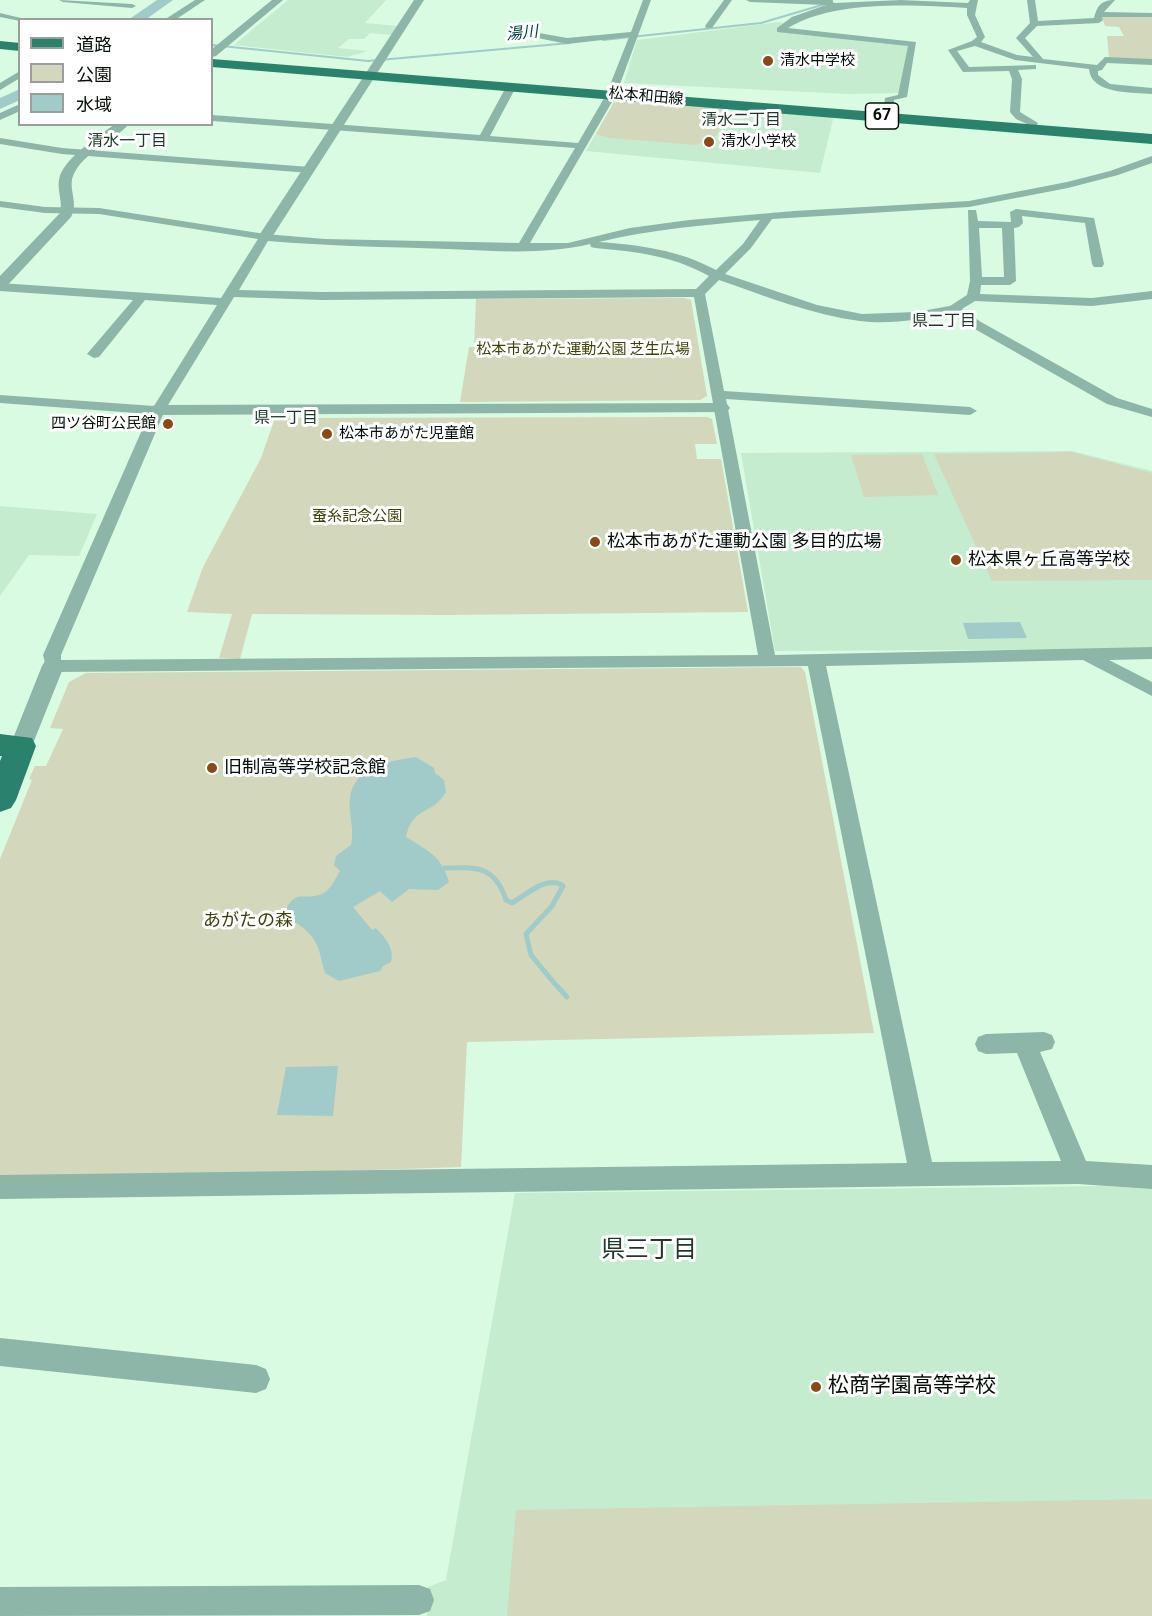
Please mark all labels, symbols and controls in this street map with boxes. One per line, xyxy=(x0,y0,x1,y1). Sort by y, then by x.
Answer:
legend xyxy=(18,18,213,126)
water label: 湯川 xyxy=(505,23,539,45)
text: 道路 xyxy=(76,34,112,55)
place label: 清水中学校 xyxy=(780,52,855,70)
marker: 清水中学校 xyxy=(761,54,775,68)
text: 公園 xyxy=(76,64,112,85)
street label: 松本和田線 xyxy=(608,85,684,109)
text: 水域 xyxy=(76,94,112,115)
road number: 67 xyxy=(866,103,898,129)
district label: 清水二丁目 xyxy=(701,111,781,131)
district label: 清水一丁目 xyxy=(87,132,167,152)
place label: 清水小学校 xyxy=(721,133,796,151)
marker: 清水小学校 xyxy=(702,135,716,149)
district label: 県二丁目 xyxy=(912,312,976,332)
park label: 松本市あがた運動公園 芝生広場 xyxy=(476,341,690,359)
district label: 県一丁目 xyxy=(254,409,318,429)
place label: 四ツ谷町公民館 xyxy=(51,415,156,433)
marker: 四ツ谷町公民館 xyxy=(161,417,175,431)
place label: 松本市あがた児童館 xyxy=(339,425,474,443)
marker: 松本市あがた児童館 xyxy=(320,427,334,441)
park label: 蚕糸記念公園 xyxy=(312,508,402,526)
place label: 松本市あがた運動公園 多目的広場 xyxy=(607,531,881,553)
marker: 松本市あがた運動公園 多目的広場 xyxy=(588,535,602,549)
place label: 松本県ヶ丘高等学校 xyxy=(968,549,1130,571)
marker: 松本県ヶ丘高等学校 xyxy=(949,553,963,567)
place label: 旧制高等学校記念館 xyxy=(224,757,386,779)
marker: 旧制高等学校記念館 xyxy=(205,761,219,775)
park label: あがたの森 xyxy=(203,910,293,932)
district label: 県三丁目 xyxy=(601,1237,697,1265)
place label: 松商学園高等学校 xyxy=(828,1374,996,1400)
marker: 松商学園高等学校 xyxy=(809,1380,823,1394)

